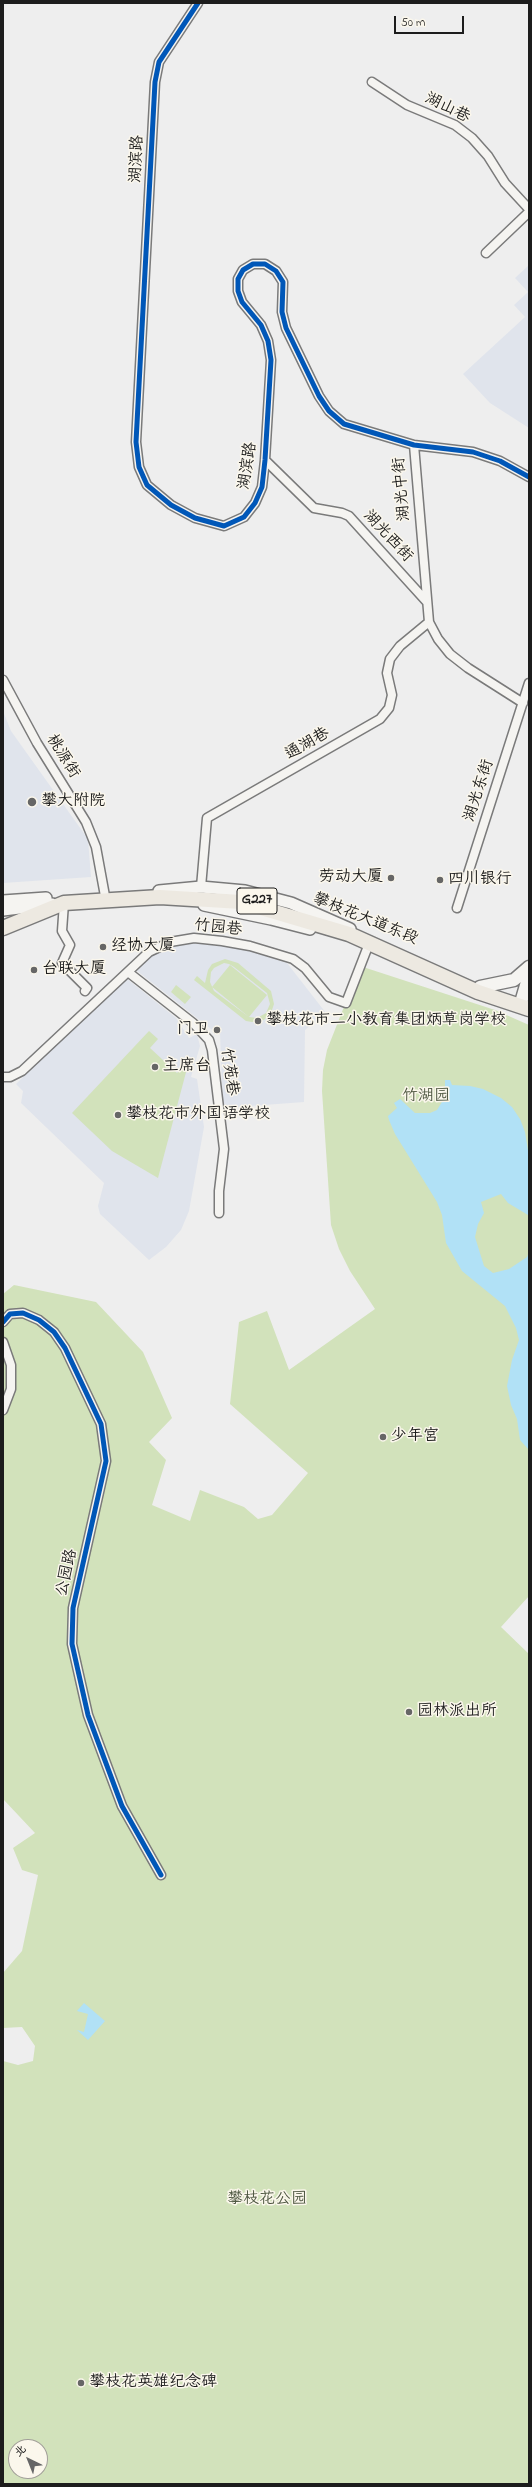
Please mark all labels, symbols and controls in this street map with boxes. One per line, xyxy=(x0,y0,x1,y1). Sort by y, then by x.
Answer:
scale bar xyxy=(396,8,466,34)
text: 50 m xyxy=(401,14,425,32)
street label: 湖山巷 xyxy=(421,90,473,128)
street label: 湖滨路 xyxy=(127,135,149,183)
street label: 湖滨路 xyxy=(236,441,262,491)
street label: 湖光中街 xyxy=(391,456,415,522)
street label: 湖光西街 xyxy=(358,507,416,567)
street label: 通湖巷 xyxy=(282,725,334,765)
street label: 桃源街 xyxy=(41,732,83,782)
street label: 湖光东街 xyxy=(461,758,499,824)
place label: 攀大附院 xyxy=(41,792,105,812)
marker: 攀大附院 xyxy=(26,796,38,808)
place label: 劳动大厦 xyxy=(319,868,383,888)
place label: 四川银行 xyxy=(448,870,512,890)
marker: 劳动大厦 xyxy=(386,873,396,883)
marker: 四川银行 xyxy=(435,875,445,885)
road number: G227 xyxy=(237,888,277,914)
street label: 攀枝花大道东段 xyxy=(309,890,421,950)
street label: 竹园巷 xyxy=(193,917,243,941)
place label: 经协大厦 xyxy=(111,937,175,957)
marker: 经协大厦 xyxy=(98,942,108,952)
place label: 台联大厦 xyxy=(42,960,106,980)
marker: 台联大厦 xyxy=(29,965,39,975)
place label: 攀枝花市二小教育集团炳草岗学校 xyxy=(266,1011,506,1031)
marker: 攀枝花市二小教育集团炳草岗学校 xyxy=(253,1016,263,1026)
place label: 门卫 xyxy=(177,1020,209,1040)
marker: 门卫 xyxy=(212,1025,222,1035)
street label: 竹苑巷 xyxy=(215,1047,241,1097)
place label: 主席台 xyxy=(163,1057,211,1077)
marker: 主席台 xyxy=(150,1062,160,1072)
park label: 竹湖园 xyxy=(402,1087,450,1107)
place label: 攀枝花市外国语学校 xyxy=(126,1105,270,1125)
marker: 攀枝花市外国语学校 xyxy=(113,1110,123,1120)
place label: 少年宫 xyxy=(391,1427,439,1447)
marker: 少年宫 xyxy=(378,1432,388,1442)
street label: 公园路 xyxy=(53,1547,83,1599)
place label: 园林派出所 xyxy=(417,1702,497,1722)
marker: 园林派出所 xyxy=(404,1707,414,1717)
park label: 攀枝花公园 xyxy=(227,2190,307,2210)
place label: 攀枝花英雄纪念碑 xyxy=(89,2373,217,2393)
marker: 攀枝花英雄纪念碑 xyxy=(76,2378,86,2388)
north arrow xyxy=(8,2439,48,2479)
text: 北 xyxy=(11,2441,30,2461)

